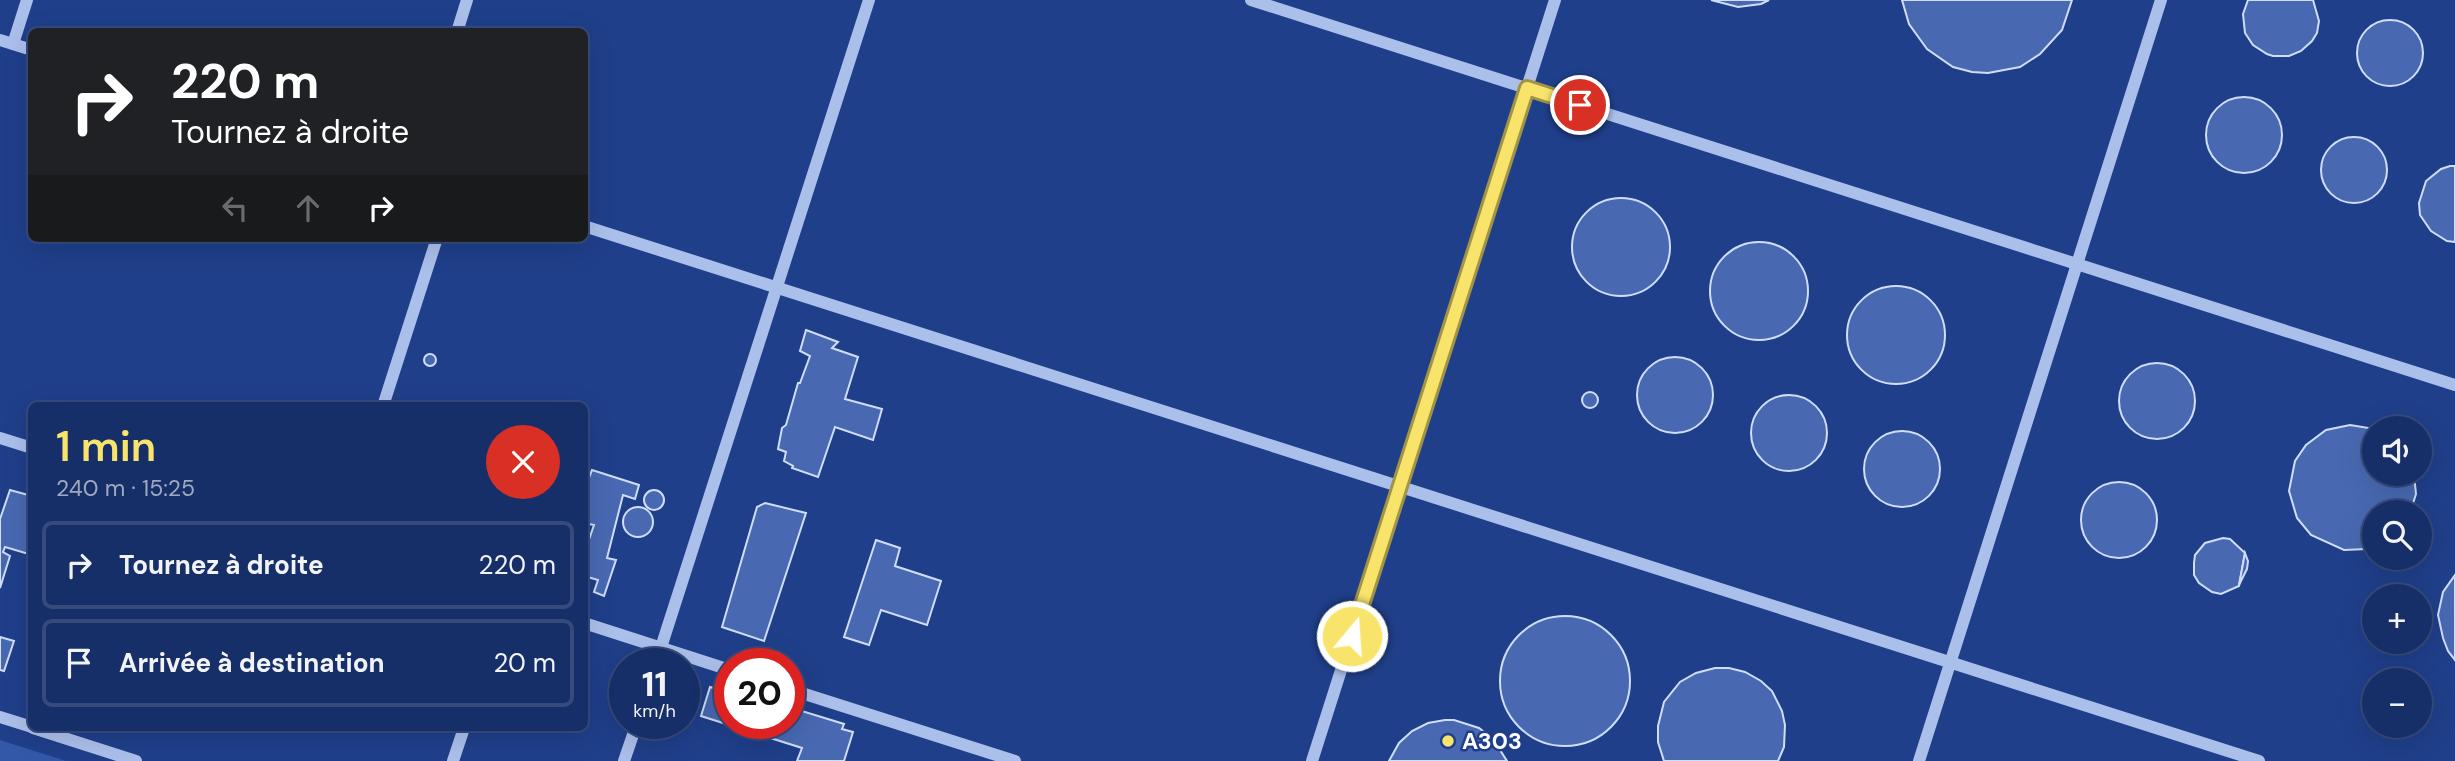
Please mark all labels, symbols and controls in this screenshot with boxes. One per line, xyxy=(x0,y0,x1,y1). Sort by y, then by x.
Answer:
text: 220 m xyxy=(171,49,319,113)
icon: right xyxy=(56,56,147,147)
pin xyxy=(1550,75,1610,135)
icon: arrive xyxy=(1561,86,1599,124)
text: Tournez à droite xyxy=(171,111,409,153)
icon: left xyxy=(216,189,254,227)
icon: ahead xyxy=(289,189,327,227)
icon: right xyxy=(362,189,400,227)
map controls xyxy=(2362,416,2432,738)
button: sound xyxy=(2362,416,2432,486)
text: 1 min xyxy=(56,419,156,474)
button: close xyxy=(486,425,560,499)
text: 240 m · 15:25 xyxy=(56,473,195,503)
button: search xyxy=(2362,500,2432,570)
icon: right xyxy=(60,546,98,584)
text: Tournez à droite xyxy=(119,548,324,582)
text: 220 m xyxy=(478,548,556,582)
button: + xyxy=(2362,584,2432,654)
position arrow xyxy=(1315,599,1389,673)
icon: arrive xyxy=(60,644,98,682)
text: Arrivée à destination xyxy=(119,646,385,680)
text: 20 m xyxy=(493,646,556,680)
speed limit sign: 20 xyxy=(714,648,805,739)
text: 11 xyxy=(642,661,667,707)
button: − xyxy=(2362,668,2432,738)
text: km/h xyxy=(633,699,676,723)
place label: A303 xyxy=(1462,726,1522,756)
marker: A303 xyxy=(1440,733,1456,749)

